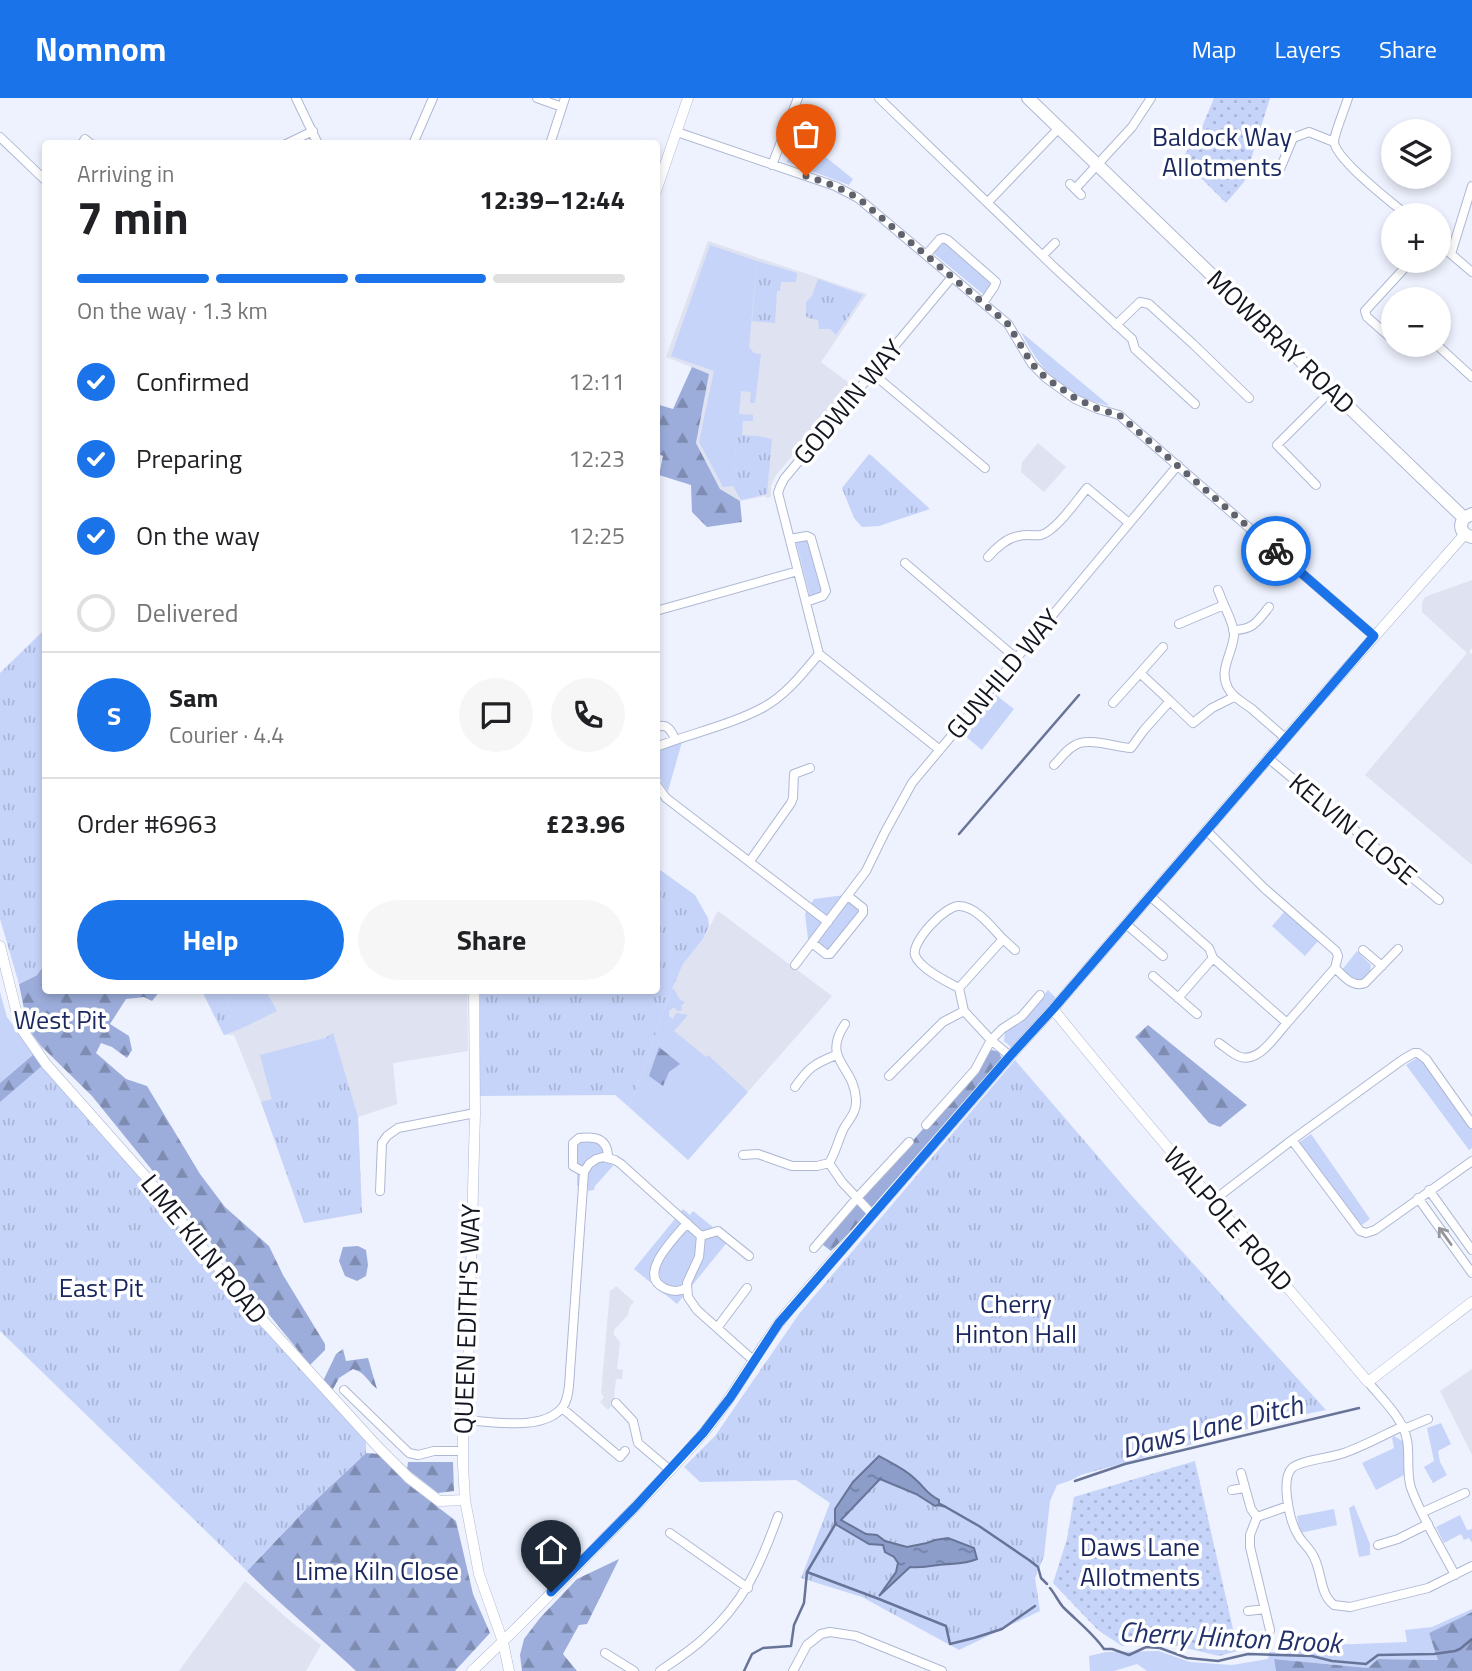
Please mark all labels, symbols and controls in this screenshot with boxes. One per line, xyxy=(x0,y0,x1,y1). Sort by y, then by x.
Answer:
text: Nomnom xyxy=(35,24,166,74)
text: Map xyxy=(1192,31,1237,67)
text: Layers xyxy=(1275,31,1341,67)
text: Share xyxy=(1379,31,1437,67)
pin xyxy=(776,104,836,176)
icon: bag xyxy=(787,115,825,153)
park label: Baldock Way Allotments xyxy=(1152,117,1292,186)
map controls xyxy=(1381,119,1451,357)
button: layers xyxy=(1381,119,1451,189)
text: Arriving in xyxy=(77,156,174,191)
text: 12:39–12:44 xyxy=(479,180,625,219)
text: 7 min xyxy=(77,182,189,252)
button: + xyxy=(1381,203,1451,273)
street label: MOWBRAY ROAD xyxy=(1198,261,1364,423)
button: − xyxy=(1381,287,1451,357)
text: On the way · 1.3 km xyxy=(77,293,268,328)
street label: GODWIN WAY xyxy=(783,330,912,473)
text: Confirmed xyxy=(136,362,250,401)
icon: check xyxy=(77,363,115,401)
text: 12:11 xyxy=(568,364,625,399)
text: Preparing xyxy=(136,439,242,478)
icon: check xyxy=(77,440,115,478)
text: 12:23 xyxy=(568,441,625,476)
text: On the way xyxy=(136,516,260,555)
courier xyxy=(1241,516,1311,586)
icon: check xyxy=(77,517,115,555)
text: 12:25 xyxy=(568,518,625,553)
icon: bike xyxy=(1257,532,1295,570)
text: Delivered xyxy=(136,593,239,632)
street label: GUNHILD WAY xyxy=(936,600,1069,747)
text: Sam xyxy=(169,678,218,717)
button: chat xyxy=(459,678,533,752)
button: phone xyxy=(551,678,625,752)
text: S xyxy=(107,696,121,735)
text: Courier · 4.4 xyxy=(169,717,284,752)
street label: KELVIN CLOSE xyxy=(1281,763,1426,894)
text: Order #6963 xyxy=(77,804,217,843)
text: £23.96 xyxy=(546,804,625,843)
button: Help xyxy=(77,900,344,980)
button: Share xyxy=(358,900,625,980)
park label: West Pit xyxy=(14,1000,106,1039)
street label: WALPOLE ROAD xyxy=(1154,1138,1302,1300)
street label: LIME KILN ROAD xyxy=(132,1165,277,1332)
street label: QUEEN EDITH'S WAY xyxy=(443,1203,490,1435)
one-way arrow xyxy=(1438,1227,1452,1246)
park label: East Pit xyxy=(59,1268,143,1307)
park label: Cherry Hinton Hall xyxy=(955,1284,1077,1353)
water label: Daws Lane Ditch xyxy=(1117,1382,1308,1469)
pin xyxy=(521,1520,581,1592)
park label: Daws Lane Allotments xyxy=(1080,1527,1200,1596)
icon: home xyxy=(532,1531,570,1569)
park label: Lime Kiln Close xyxy=(295,1551,459,1590)
water label: Cherry Hinton Brook xyxy=(1118,1609,1346,1664)

